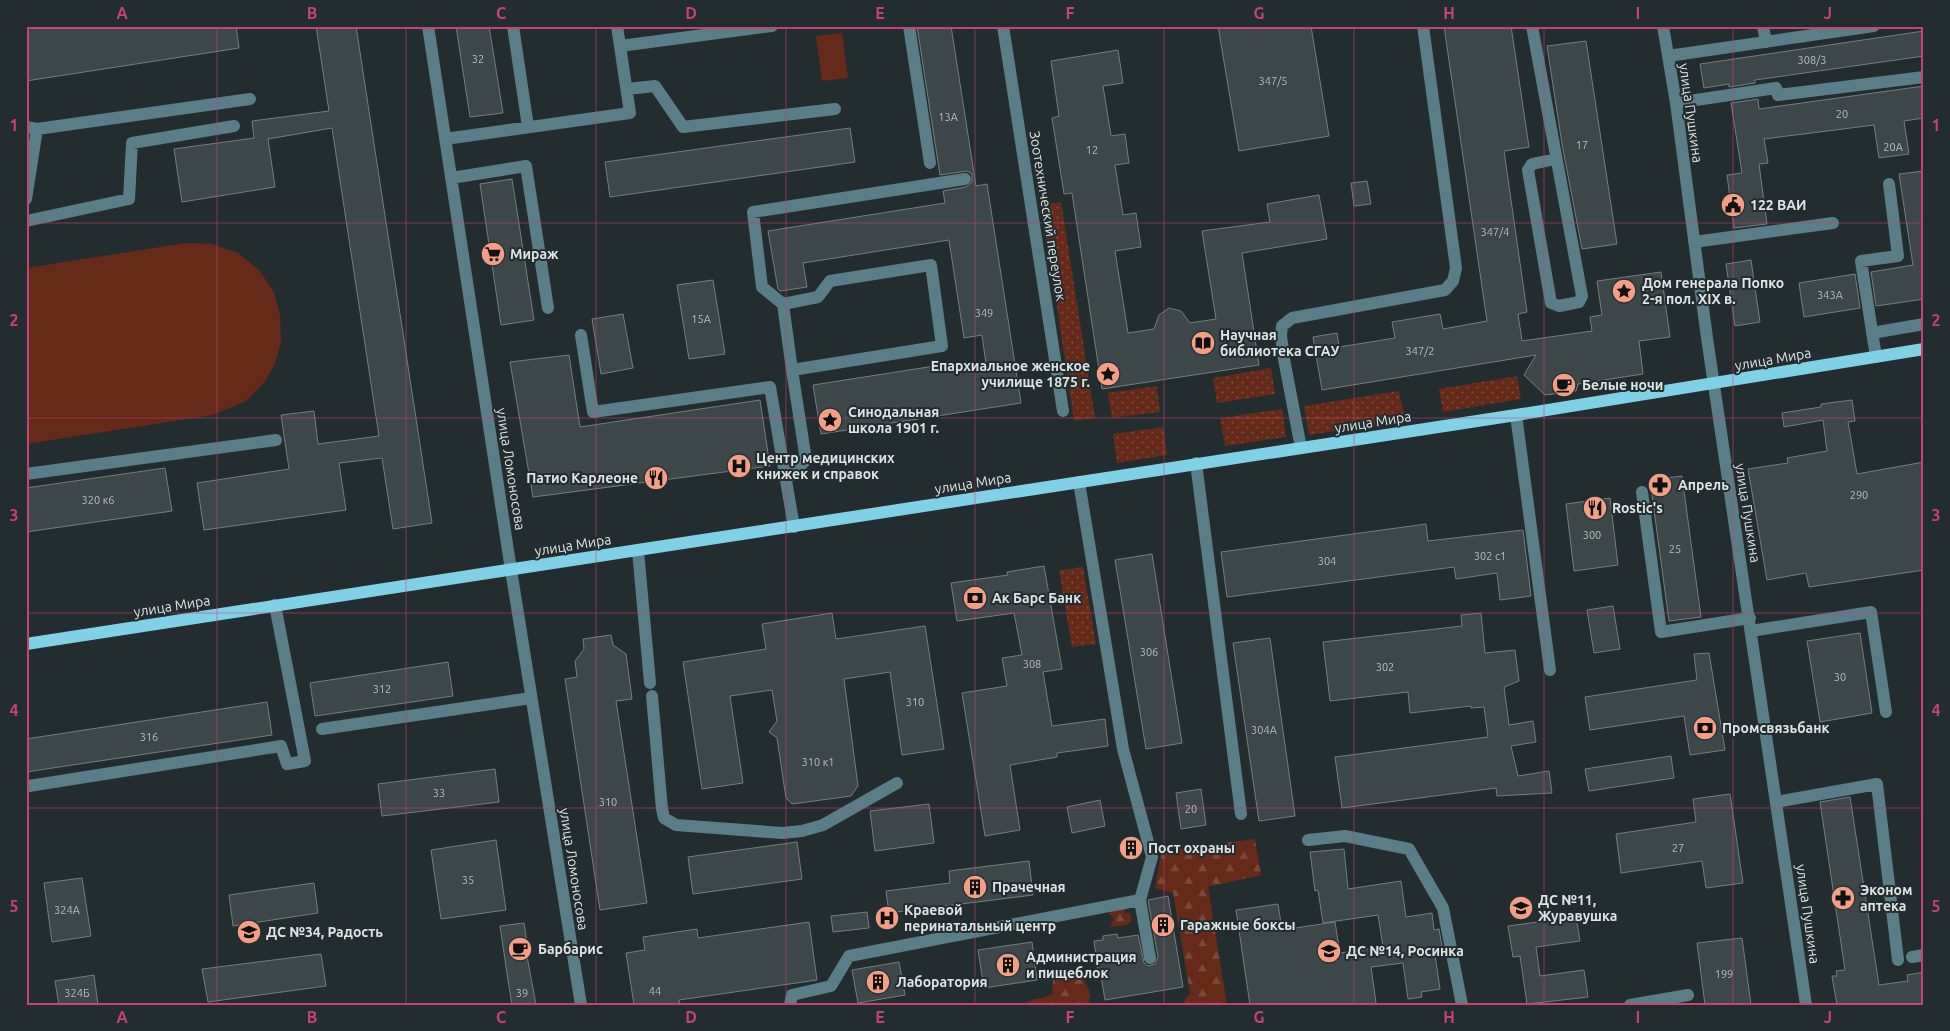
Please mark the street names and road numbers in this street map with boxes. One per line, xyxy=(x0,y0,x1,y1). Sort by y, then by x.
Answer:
street label: улица Пушкина xyxy=(1676,62,1706,164)
street label: Зоотехнический переулок xyxy=(1027,130,1069,302)
street label: улица Мира xyxy=(1734,344,1812,374)
street label: улица Ломоносова xyxy=(493,407,529,531)
street label: улица Мира xyxy=(1334,408,1412,436)
street label: улица Пушкина xyxy=(1732,462,1764,564)
street label: улица Мира xyxy=(934,469,1012,497)
street label: улица Мира xyxy=(534,531,612,559)
street label: улица Мира xyxy=(133,592,211,620)
street label: улица Ломоносова xyxy=(556,807,592,931)
street label: улица Пушкина xyxy=(1793,863,1823,965)

